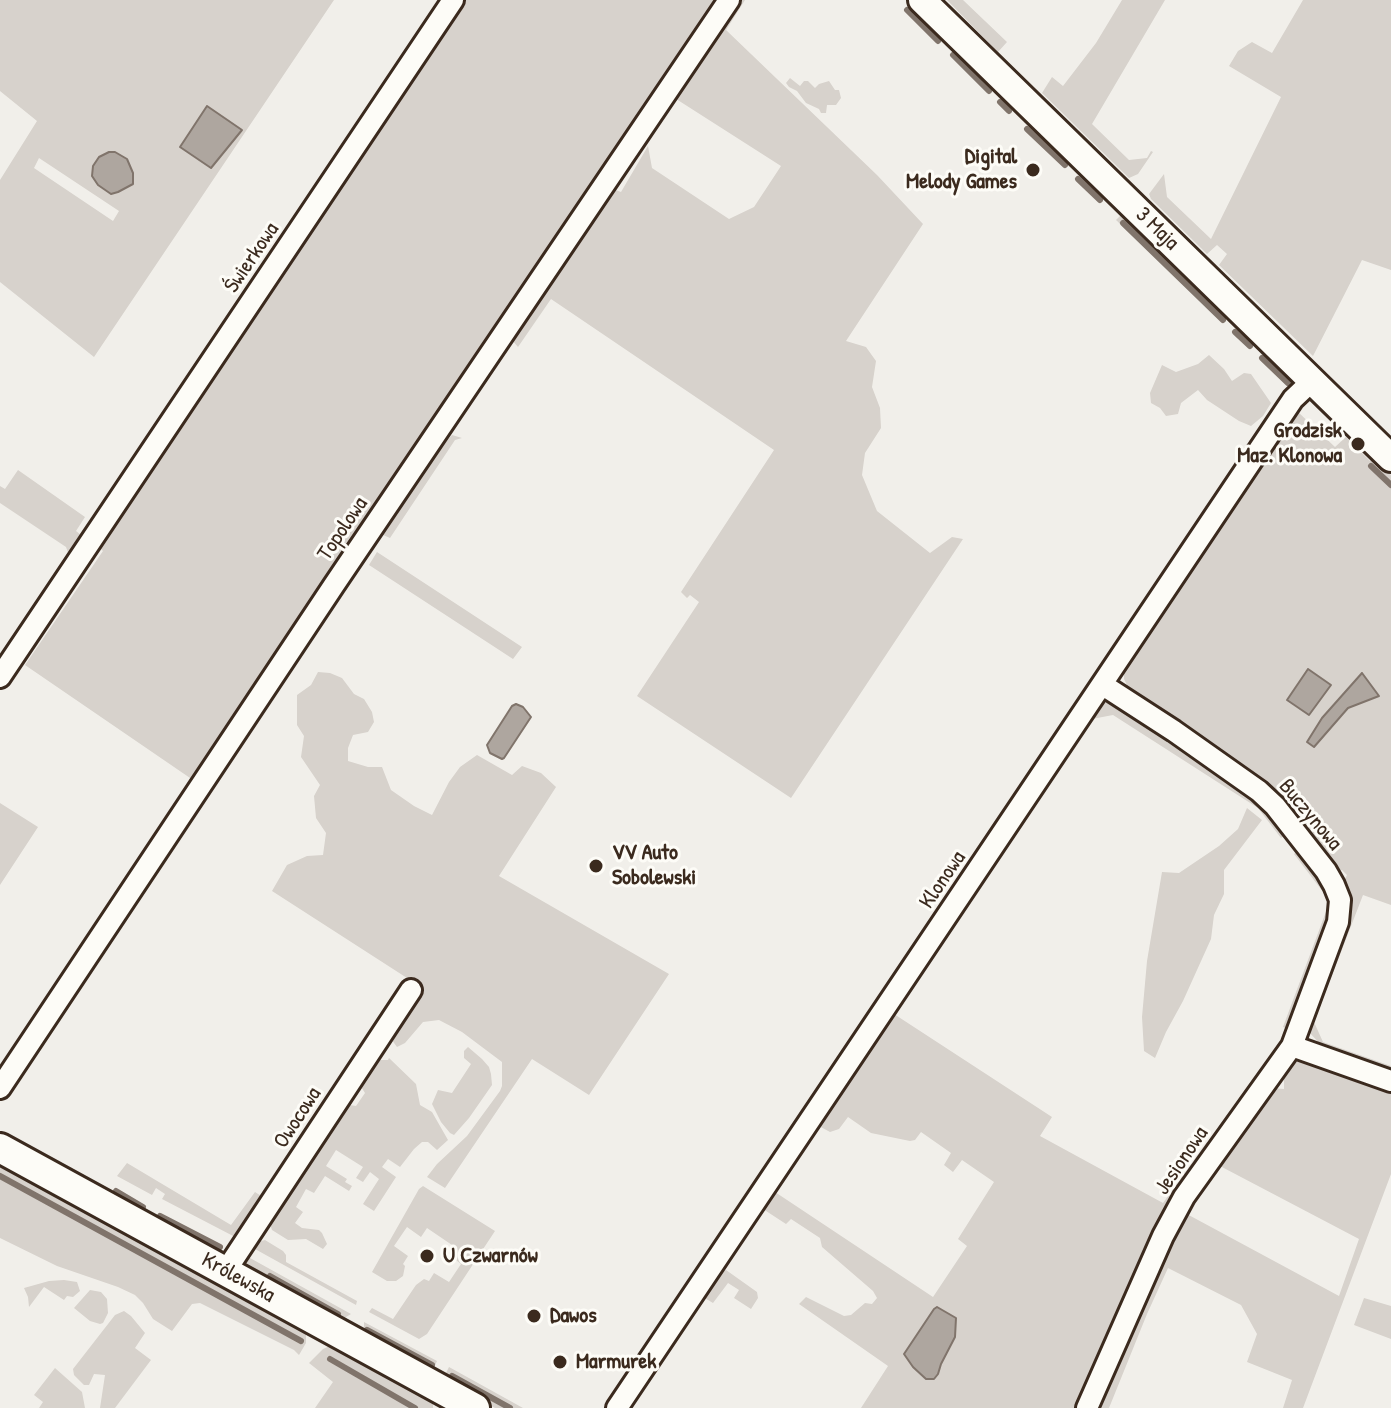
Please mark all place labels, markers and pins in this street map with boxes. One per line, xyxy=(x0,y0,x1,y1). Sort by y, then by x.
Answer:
place label: Digital Melody Games xyxy=(906,144,1017,196)
marker: Digital Melody Games xyxy=(1024,161,1042,179)
place label: Grodzisk Maz. Klonowa xyxy=(1237,418,1342,470)
marker: Grodzisk Maz. Klonowa xyxy=(1349,435,1367,453)
place label: VV Auto Sobolewski xyxy=(612,840,696,892)
marker: VV Auto Sobolewski xyxy=(587,857,605,875)
place label: U Czwarnów xyxy=(443,1243,538,1269)
marker: U Czwarnów xyxy=(418,1247,436,1265)
place label: Dawos xyxy=(550,1303,597,1329)
marker: Dawos xyxy=(525,1307,543,1325)
place label: Marmurek xyxy=(576,1349,656,1375)
marker: Marmurek xyxy=(551,1353,569,1371)

